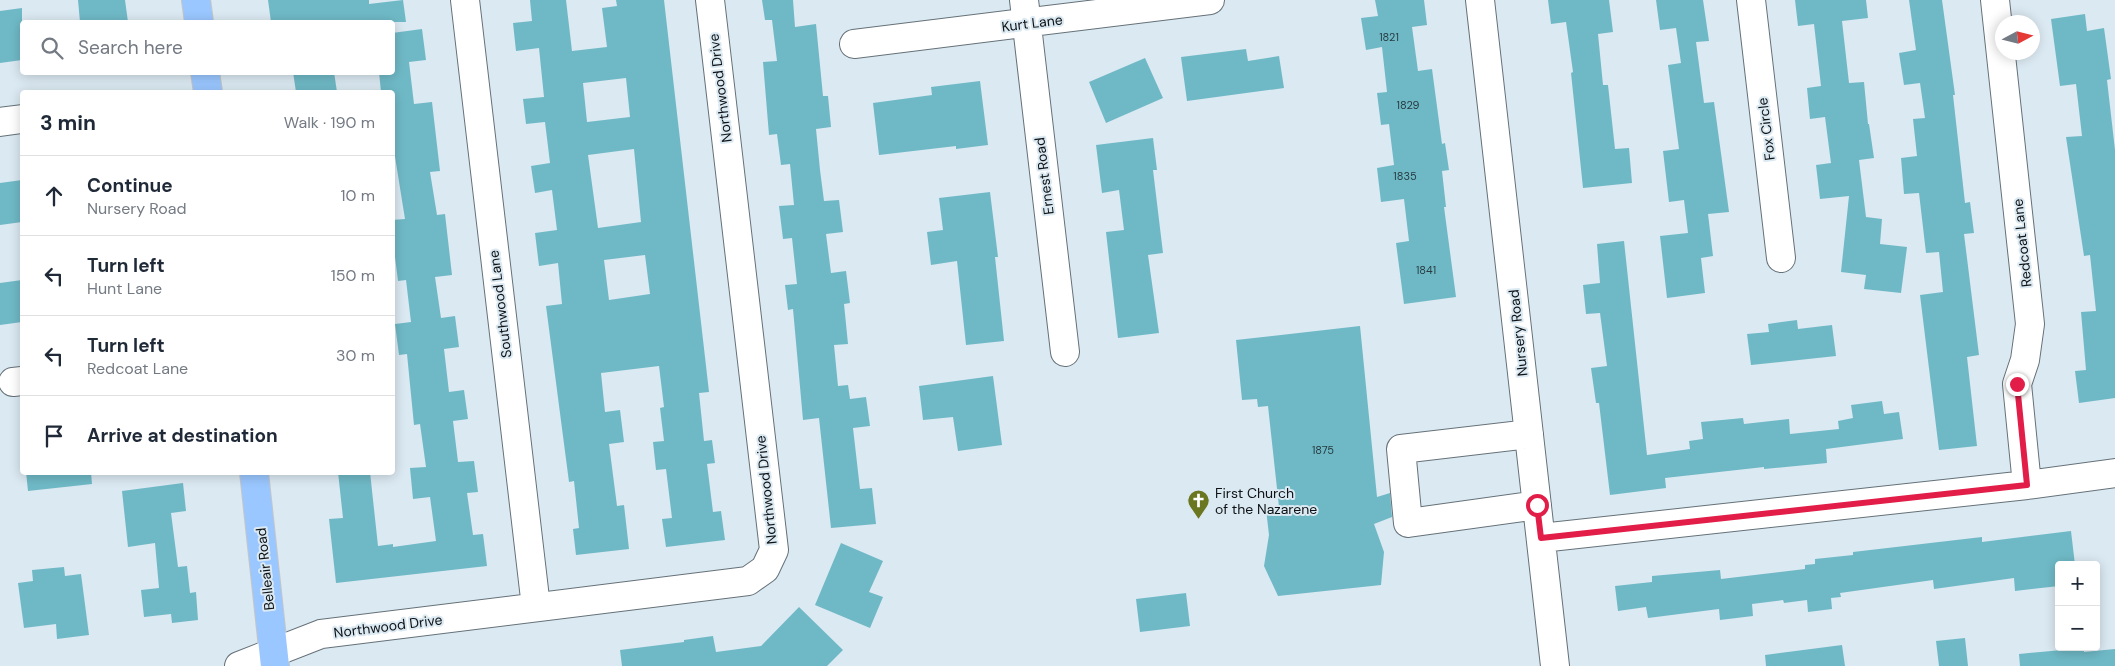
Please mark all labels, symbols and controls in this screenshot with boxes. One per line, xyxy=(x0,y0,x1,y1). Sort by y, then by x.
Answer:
street label: Kurt Lane xyxy=(1000,10,1064,36)
north arrow xyxy=(1995,15,2040,60)
search box xyxy=(20,20,395,75)
house number: 1821 xyxy=(1379,30,1399,44)
street label: Northwood Drive xyxy=(704,33,736,143)
icon: search xyxy=(38,34,66,62)
text: Search here xyxy=(78,35,183,60)
street label: Fox Circle xyxy=(1753,96,1779,162)
house number: 1829 xyxy=(1396,98,1420,112)
text: 3 min xyxy=(40,109,96,137)
text: Walk · 190 m xyxy=(284,112,375,133)
street label: Ernest Road xyxy=(1030,136,1058,216)
house number: 1835 xyxy=(1393,169,1417,183)
text: Continue xyxy=(87,173,173,198)
icon: ahead xyxy=(40,182,68,210)
text: 10 m xyxy=(341,185,375,206)
text: Nursery Road xyxy=(87,198,187,219)
street label: Redcoat Lane xyxy=(2008,198,2036,288)
street label: Southwood Lane xyxy=(484,249,516,359)
text: Turn left xyxy=(87,253,165,278)
icon: left xyxy=(40,262,68,290)
house number: 1841 xyxy=(1416,263,1436,277)
text: 150 m xyxy=(331,265,375,286)
text: Hunt Lane xyxy=(87,278,162,299)
street label: Nursery Road xyxy=(1504,289,1532,377)
text: Turn left xyxy=(87,333,165,358)
icon: left xyxy=(40,342,68,370)
text: 30 m xyxy=(336,345,375,366)
text: Redcoat Lane xyxy=(87,358,188,379)
route end xyxy=(2006,373,2029,396)
icon: arrive xyxy=(40,422,68,450)
text: Arrive at destination xyxy=(87,423,278,448)
street label: Northwood Drive xyxy=(751,435,781,545)
house number: 1875 xyxy=(1312,443,1334,457)
place label: First Church of the Nazarene xyxy=(1215,484,1317,518)
church icon: First Church of the Nazarene xyxy=(1187,489,1211,520)
route start xyxy=(1526,494,1549,517)
street label: Belleair Road xyxy=(252,527,278,611)
map controls xyxy=(2055,561,2100,651)
button: + xyxy=(2055,561,2100,606)
button: − xyxy=(2055,606,2100,651)
street label: Northwood Drive xyxy=(333,610,443,642)

